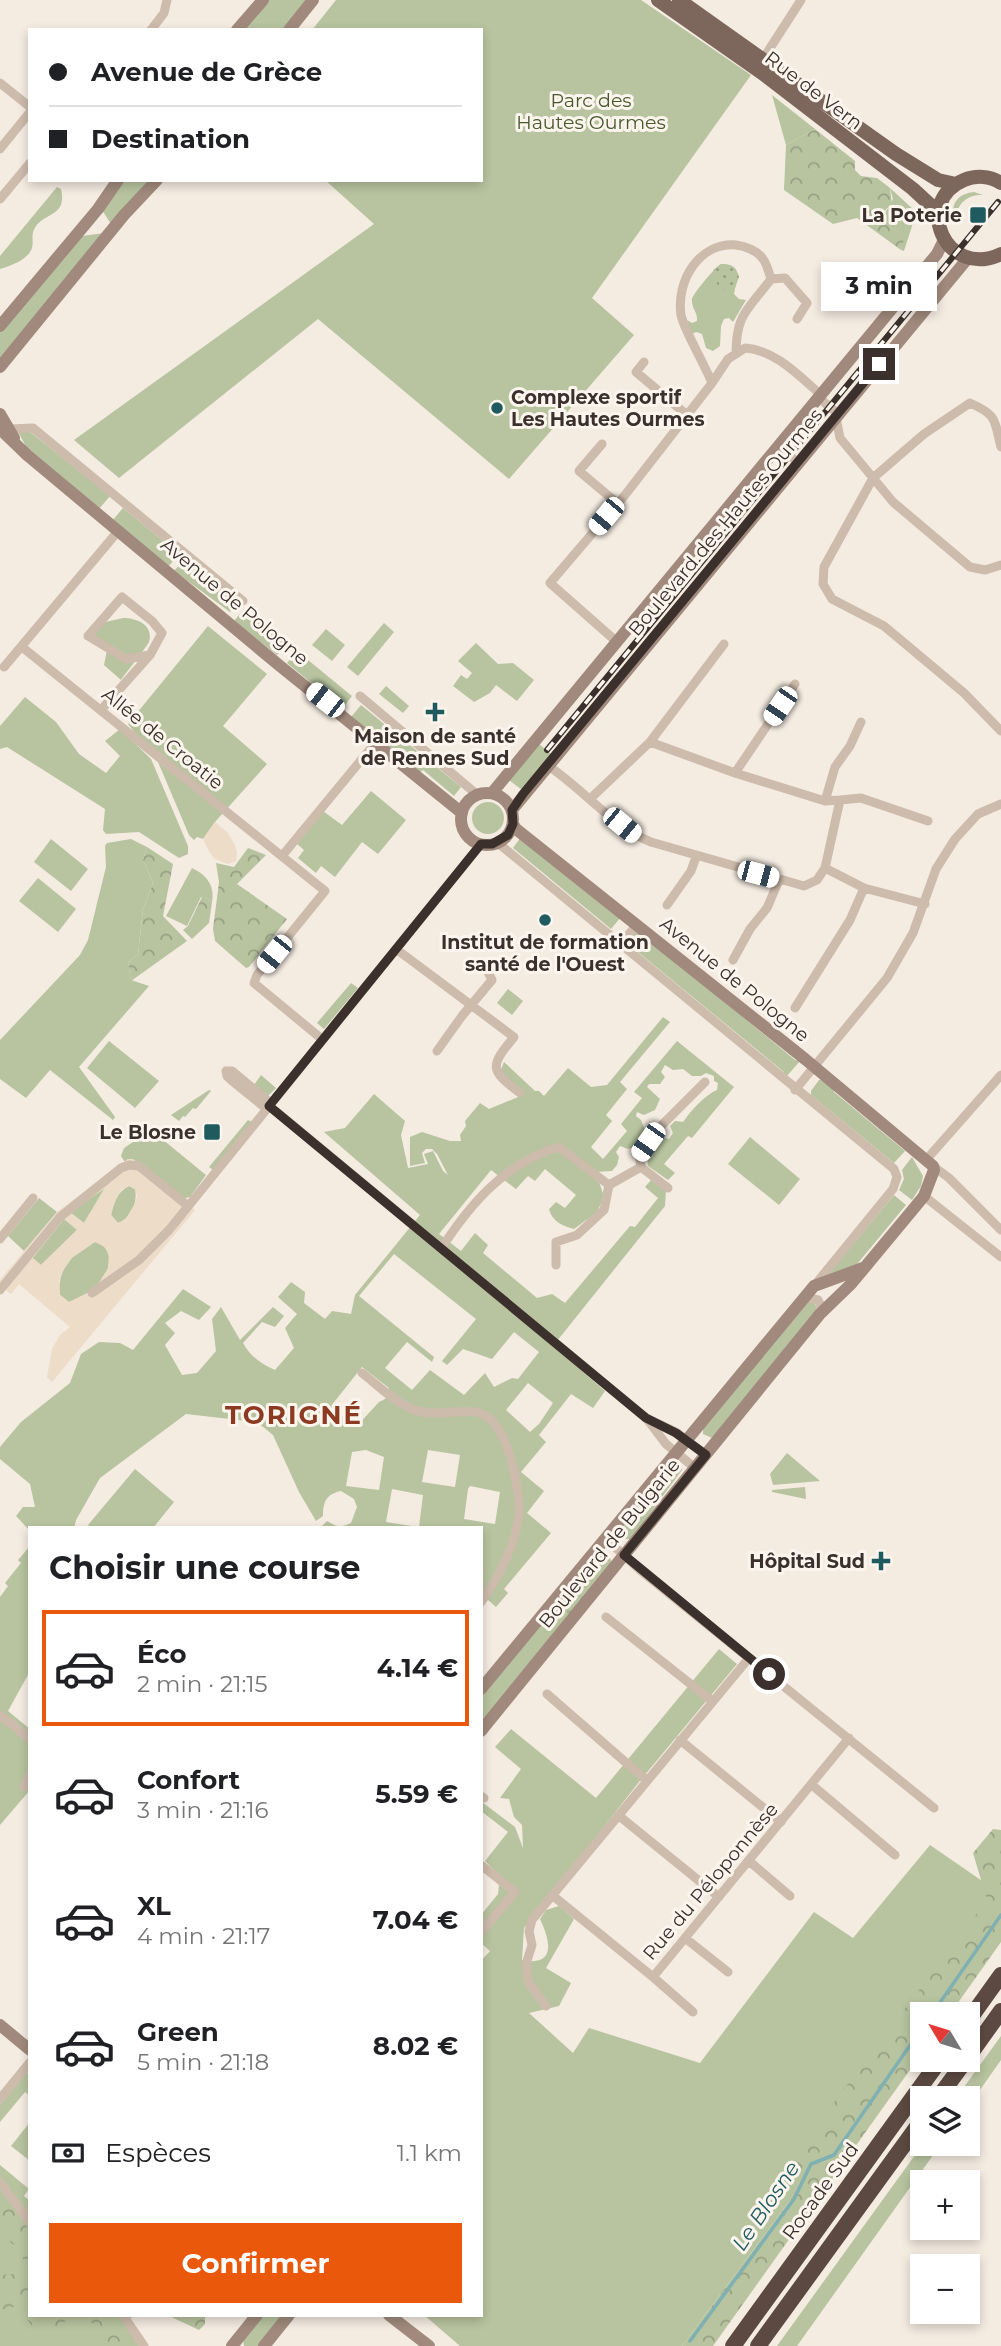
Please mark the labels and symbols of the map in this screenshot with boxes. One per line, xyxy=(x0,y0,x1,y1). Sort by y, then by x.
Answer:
street label: Rue de Vern xyxy=(760,46,867,135)
park label: Parc des Hautes Ourmes xyxy=(516,89,666,134)
place label: La Poterie xyxy=(861,204,962,227)
marker: La Poterie xyxy=(968,205,988,225)
callout: 3 min xyxy=(821,262,937,312)
route end xyxy=(863,348,895,380)
place label: Complexe sportif Les Hautes Ourmes xyxy=(511,386,705,431)
marker: Complexe sportif Les Hautes Ourmes xyxy=(489,400,505,416)
street label: Boulevard des Hautes Ourmes xyxy=(623,404,827,641)
car xyxy=(585,493,628,539)
street label: Avenue de Pologne xyxy=(156,533,313,670)
car xyxy=(302,679,349,721)
street label: Allée de Croatie xyxy=(97,682,228,794)
car xyxy=(760,683,801,729)
marker: Maison de santé de Rennes Sud xyxy=(425,702,445,722)
place label: Maison de santé de Rennes Sud xyxy=(354,725,516,770)
car xyxy=(600,804,645,846)
car xyxy=(735,858,782,890)
marker: Institut de formation santé de l'Ouest xyxy=(537,912,553,928)
street label: Avenue de Pologne xyxy=(655,912,814,1047)
car xyxy=(253,931,296,977)
place label: Institut de formation santé de l'Ouest xyxy=(441,931,649,976)
car xyxy=(628,1119,669,1165)
place label: Le Blosne xyxy=(99,1121,196,1144)
marker: Le Blosne xyxy=(202,1122,222,1142)
district label: TORIGNÉ xyxy=(225,1399,363,1431)
street label: Boulevard de Bulgarie xyxy=(534,1454,685,1633)
place label: Hôpital Sud xyxy=(749,1550,865,1573)
marker: Hôpital Sud xyxy=(871,1551,891,1571)
route start xyxy=(753,1658,785,1690)
street label: Rue du Péloponnèse xyxy=(638,1798,783,1965)
north arrow xyxy=(910,2002,980,2072)
street label: Rocade Sud xyxy=(778,2138,863,2244)
water label: Le Blosne xyxy=(727,2156,805,2255)

